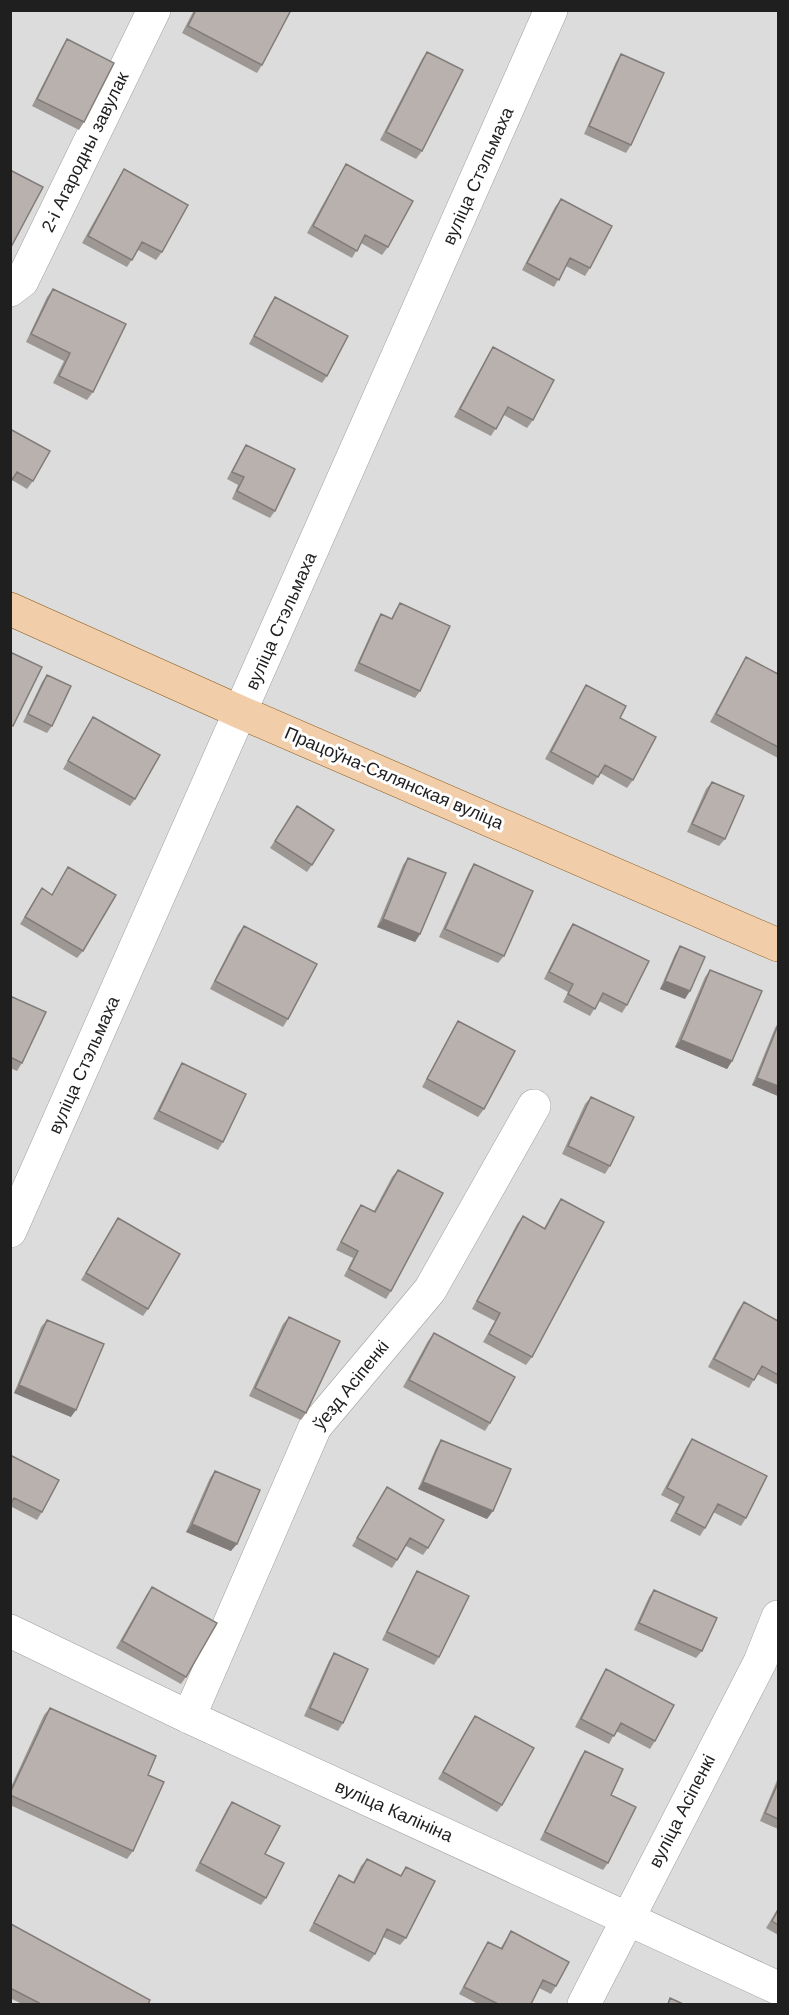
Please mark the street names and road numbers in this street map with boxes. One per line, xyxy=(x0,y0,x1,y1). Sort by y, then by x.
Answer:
street label: 2-і Агародны завулак xyxy=(38,69,133,235)
street label: вуліца Стэльмаха xyxy=(439,103,518,248)
street label: вуліца Стэльмаха xyxy=(242,548,321,693)
street label: Працоўна-Сялянская вуліца xyxy=(282,723,507,834)
street label: вуліца Стэльмаха xyxy=(45,992,124,1137)
street label: ўезд Асіпенкі xyxy=(309,1337,393,1433)
street label: вуліца Асіпенкі xyxy=(645,1751,719,1871)
street label: вуліца Калініна xyxy=(332,1776,457,1846)

